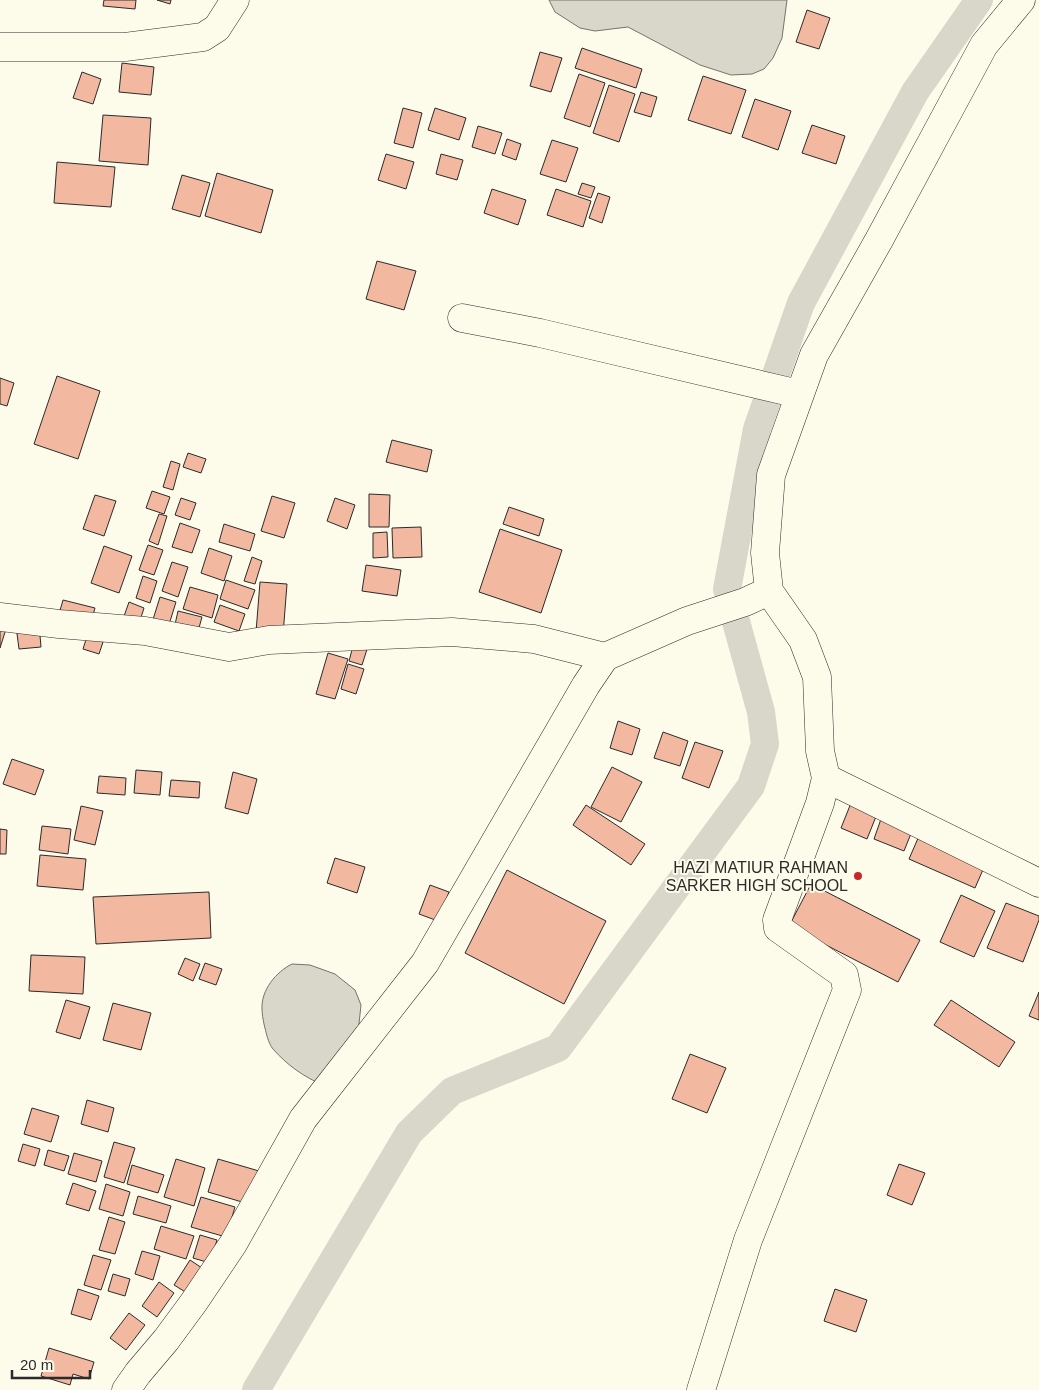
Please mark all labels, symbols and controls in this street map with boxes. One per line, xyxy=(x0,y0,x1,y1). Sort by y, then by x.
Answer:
place label: HAZI MATIUR RAHMAN SARKER HIGH SCHOOL xyxy=(666,859,848,894)
marker: HAZI MATIUR RAHMAN SARKER HIGH SCHOOL xyxy=(852,870,864,882)
scale bar xyxy=(12,1348,90,1380)
text: 20 m xyxy=(20,1356,53,1373)

